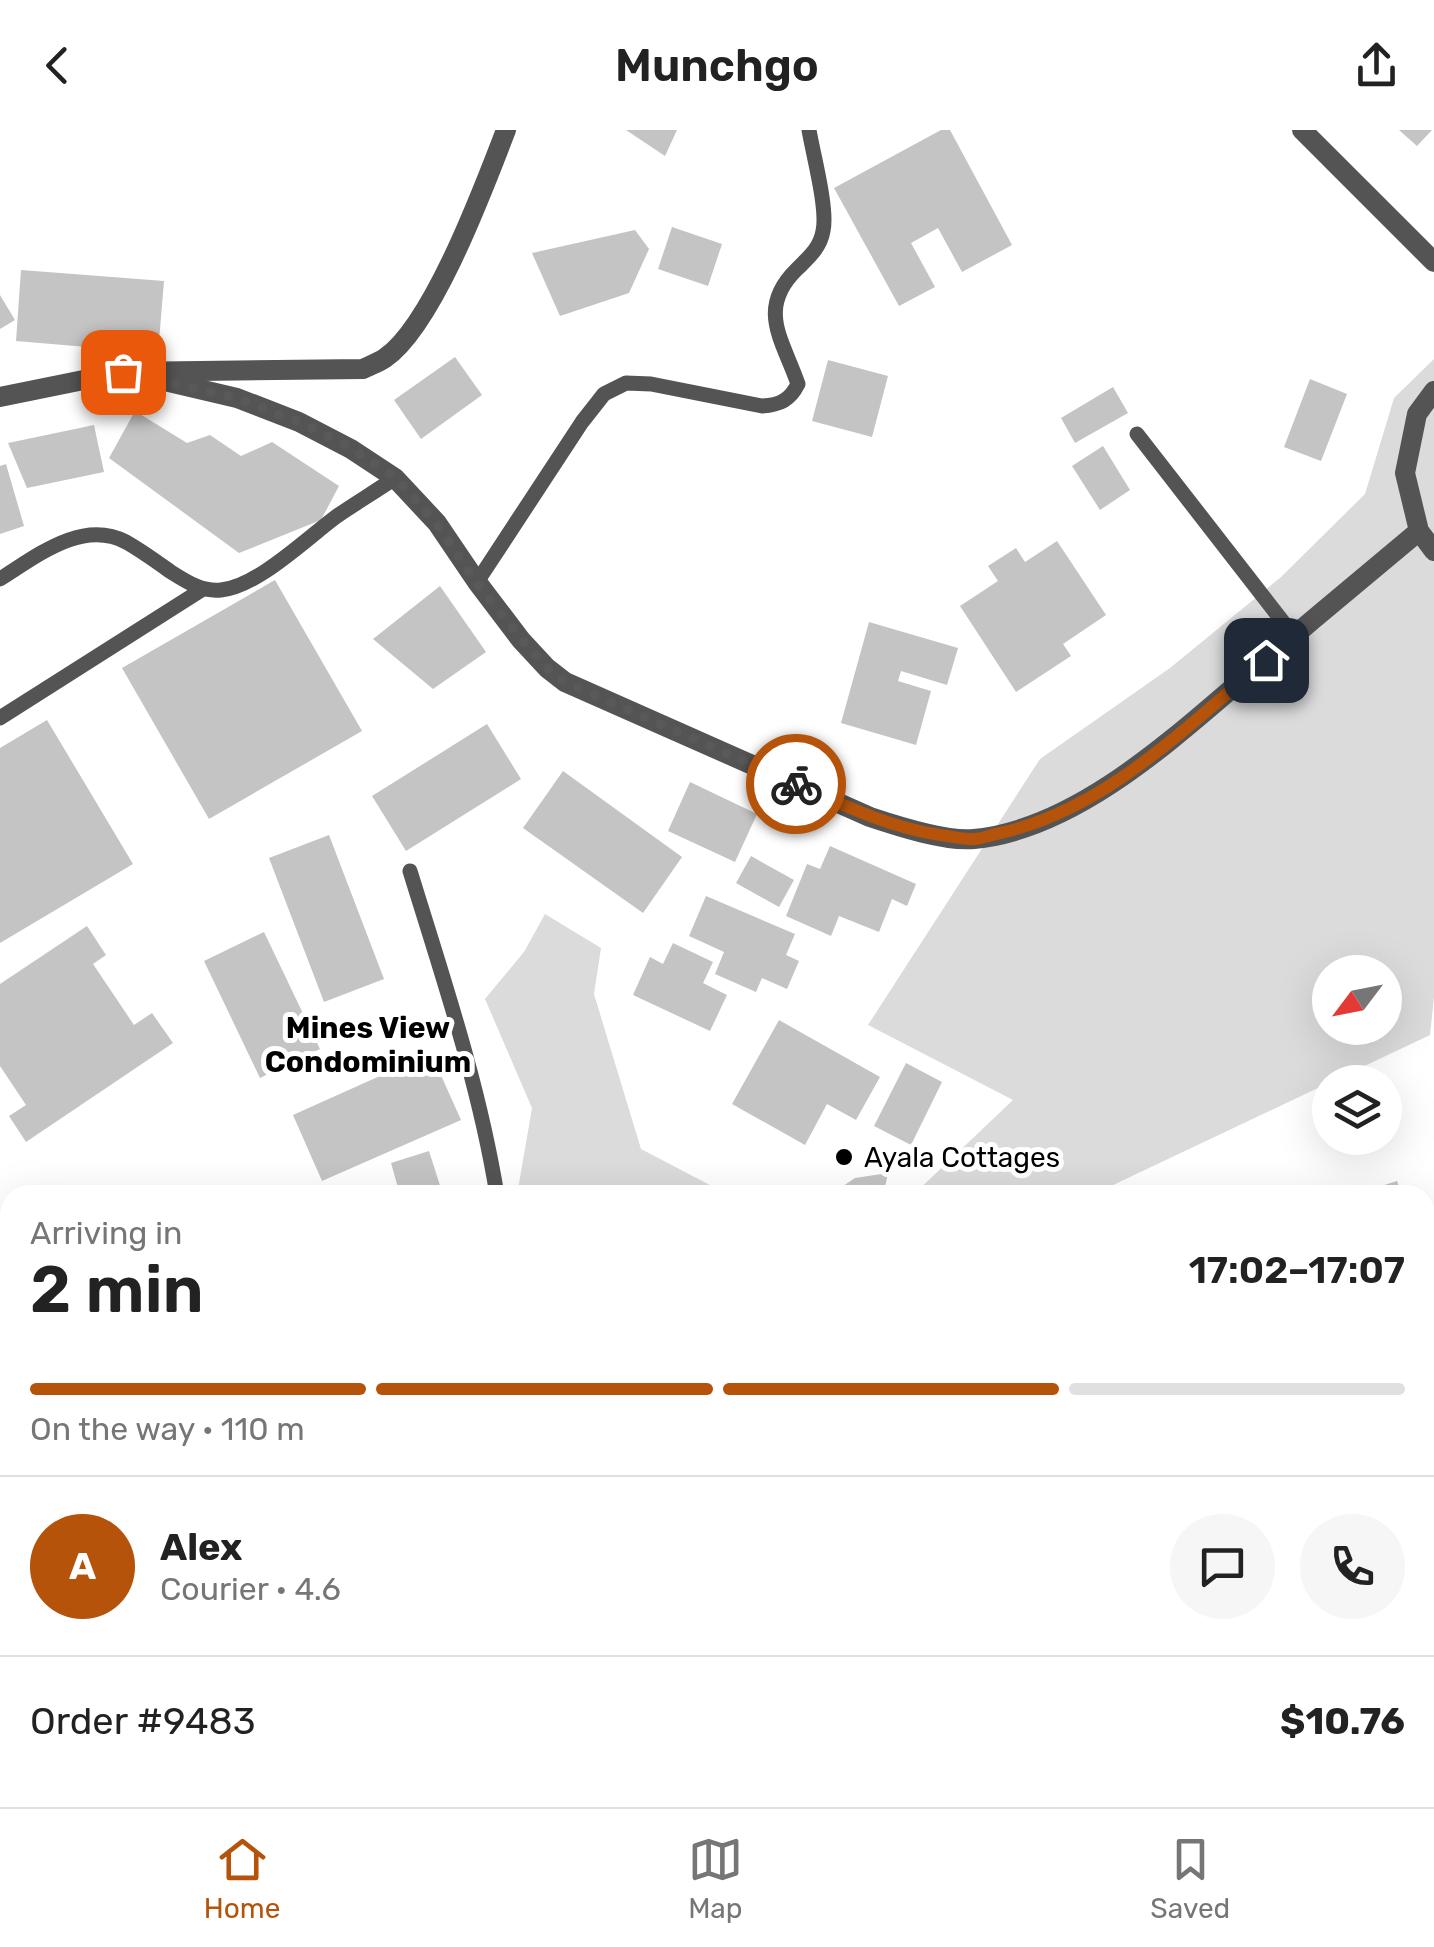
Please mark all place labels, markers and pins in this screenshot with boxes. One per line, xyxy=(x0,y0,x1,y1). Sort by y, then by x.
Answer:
pin xyxy=(81,330,166,415)
pin xyxy=(1224,618,1309,703)
place label: Ayala Cottages xyxy=(864,1141,1060,1174)
marker: Ayala Cottages xyxy=(833,1146,855,1168)

